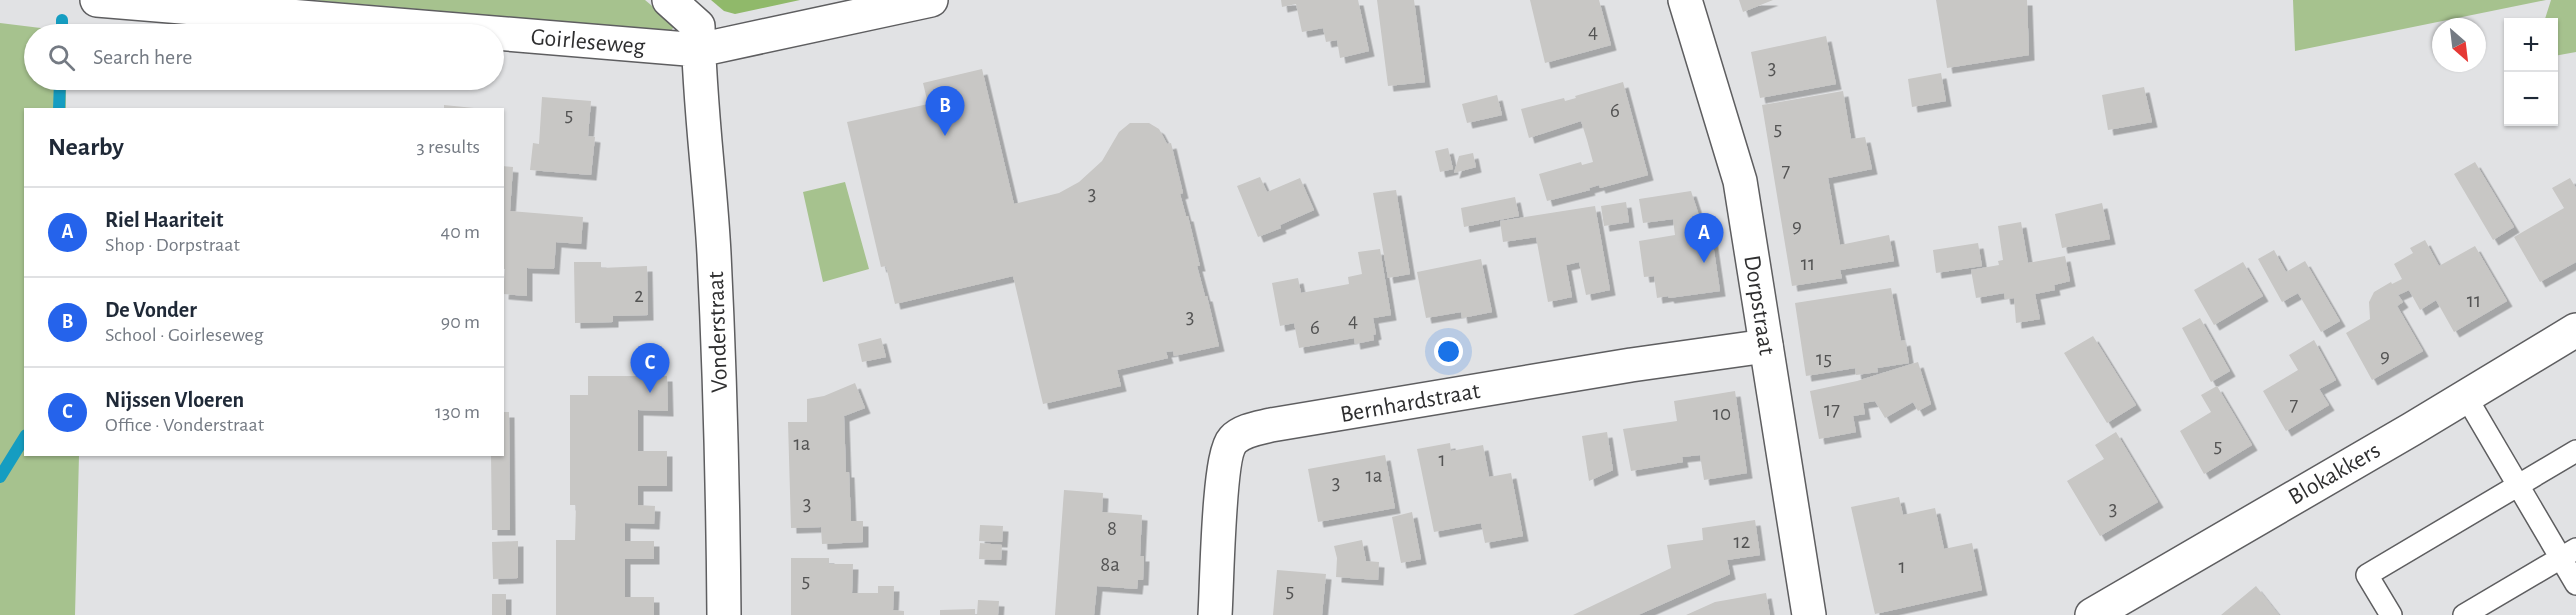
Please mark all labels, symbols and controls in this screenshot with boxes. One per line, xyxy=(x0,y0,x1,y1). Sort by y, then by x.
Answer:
north arrow xyxy=(2432,18,2486,72)
map controls xyxy=(2504,18,2558,126)
button: + xyxy=(2504,18,2558,72)
house number: 4 xyxy=(1588,21,1598,42)
search box xyxy=(24,24,504,90)
street label: Goirleseweg xyxy=(530,25,646,59)
icon: search xyxy=(45,41,78,74)
text: Search here xyxy=(93,46,192,68)
house number: 3 xyxy=(1768,57,1776,78)
button: − xyxy=(2504,72,2558,126)
pin: B xyxy=(926,86,964,136)
house number: 6 xyxy=(1610,100,1620,121)
house number: 5 xyxy=(565,104,573,125)
house number: 5 xyxy=(1774,118,1782,139)
text: Nearby xyxy=(48,134,124,160)
text: 3 results xyxy=(416,137,480,157)
house number: 7 xyxy=(1782,160,1791,181)
house number: 3 xyxy=(1088,183,1096,204)
text: Riel Haariteit xyxy=(105,209,223,231)
pin: A xyxy=(1684,214,1724,263)
house number: 9 xyxy=(1792,215,1802,236)
text: A xyxy=(62,222,74,242)
text: 40 m xyxy=(441,222,480,242)
text: Shop · Dorpstraat xyxy=(105,235,240,255)
street label: Dorpstraat xyxy=(1739,253,1779,357)
house number: 11 xyxy=(1801,253,1815,274)
street label: Vonderstraat xyxy=(704,270,732,393)
house number: 2 xyxy=(634,285,644,306)
house number: 11 xyxy=(2467,290,2481,311)
text: De Vonder xyxy=(105,299,197,321)
house number: 3 xyxy=(1186,306,1194,327)
house number: 4 xyxy=(1348,310,1358,331)
text: B xyxy=(62,312,73,332)
text: 90 m xyxy=(441,312,480,332)
house number: 6 xyxy=(1310,317,1320,338)
text: School · Goirleseweg xyxy=(105,325,263,345)
your location xyxy=(1434,337,1463,366)
pin: C xyxy=(630,344,670,393)
house number: 9 xyxy=(2380,345,2390,366)
house number: 15 xyxy=(1816,348,1832,369)
street label: Bernhardstraat xyxy=(1339,379,1482,427)
text: Nijssen Vloeren xyxy=(105,389,244,411)
house number: 7 xyxy=(2290,394,2299,415)
house number: 17 xyxy=(1824,399,1840,420)
text: C xyxy=(62,402,73,422)
text: 130 m xyxy=(435,402,480,422)
house number: 10 xyxy=(1713,403,1731,424)
text: Office · Vonderstraat xyxy=(105,415,264,435)
house number: 1a xyxy=(794,433,811,454)
house number: 5 xyxy=(2214,435,2222,456)
street label: Blokakkers xyxy=(2285,438,2384,510)
house number: 1 xyxy=(1438,449,1446,470)
house number: 1a xyxy=(1366,465,1383,486)
house number: 3 xyxy=(1332,472,1340,493)
house number: 3 xyxy=(803,493,811,514)
house number: 3 xyxy=(2109,498,2117,519)
house number: 8 xyxy=(1107,518,1117,539)
house number: 12 xyxy=(1734,531,1750,552)
house number: 8a xyxy=(1100,554,1120,575)
house number: 1 xyxy=(1898,556,1906,577)
house number: 5 xyxy=(802,570,810,591)
house number: 5 xyxy=(1286,580,1294,601)

